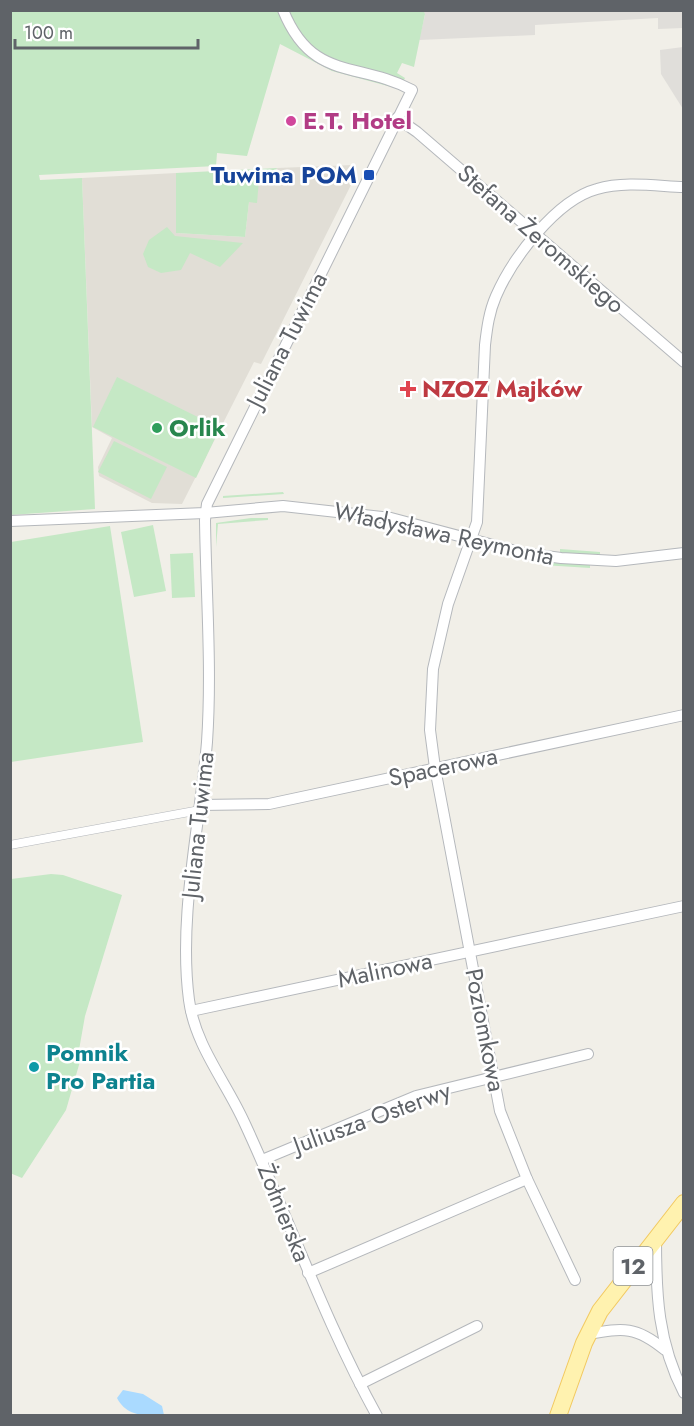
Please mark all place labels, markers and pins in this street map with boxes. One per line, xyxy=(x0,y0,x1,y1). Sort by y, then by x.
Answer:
place label: E.T. Hotel xyxy=(303,103,412,138)
marker: E.T. Hotel xyxy=(284,114,298,128)
place label: Tuwima POM xyxy=(211,157,357,192)
marker: Tuwima POM xyxy=(362,168,376,182)
place label: NZOZ Majków xyxy=(422,371,583,406)
marker: NZOZ Majków xyxy=(399,380,417,398)
place label: Orlik xyxy=(169,410,226,445)
marker: Orlik xyxy=(150,421,164,435)
place label: Pomnik Pro Partia xyxy=(46,1035,156,1098)
marker: Pomnik Pro Partia xyxy=(27,1060,41,1074)

